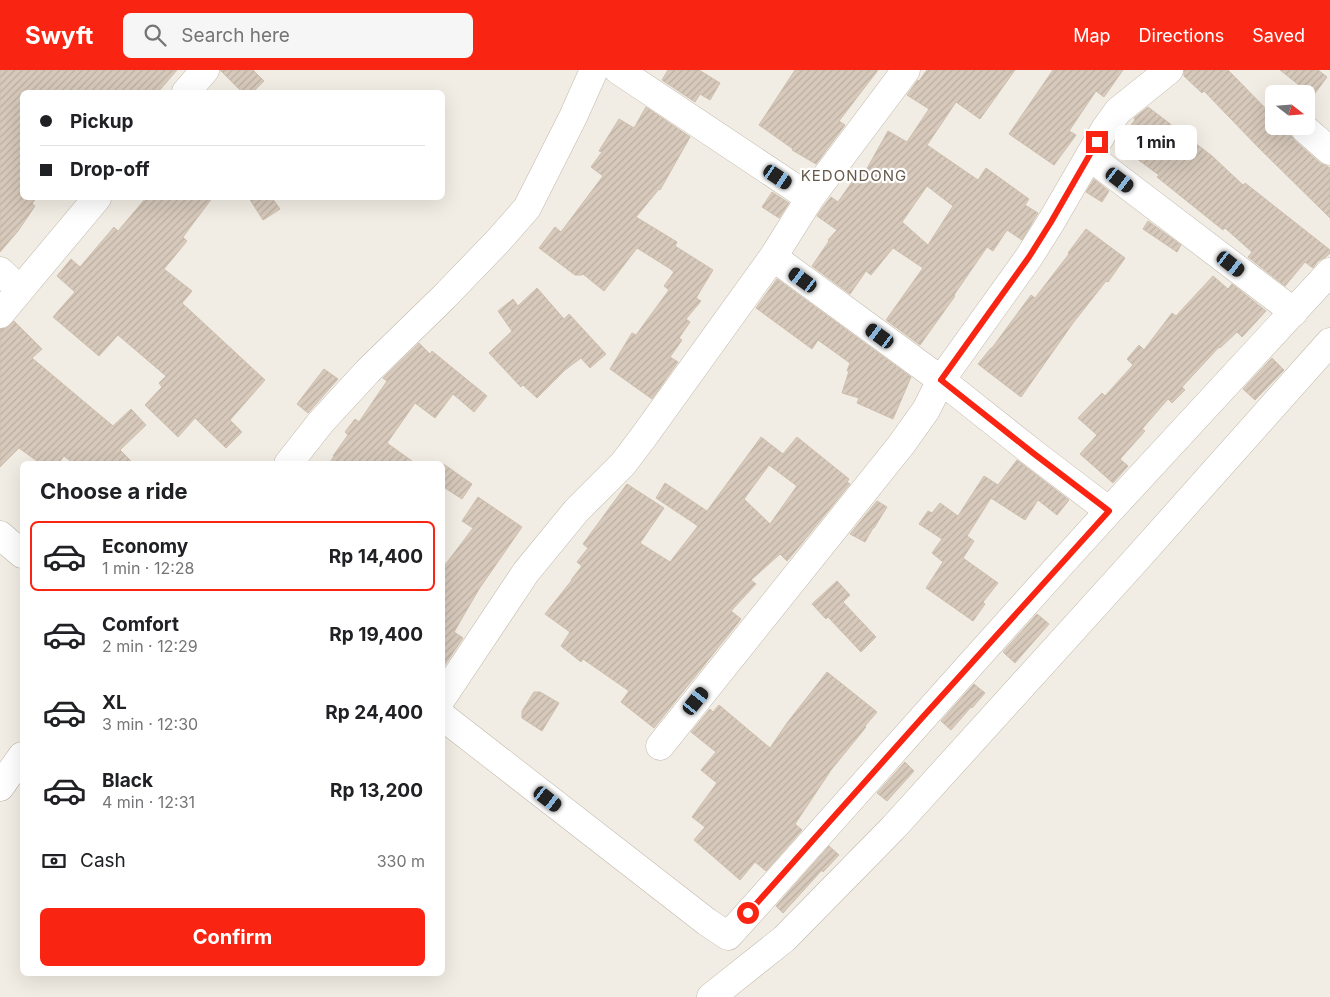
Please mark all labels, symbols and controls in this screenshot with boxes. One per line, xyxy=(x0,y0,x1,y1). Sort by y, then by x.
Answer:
search box xyxy=(123,13,473,58)
text: Swyft xyxy=(25,21,93,50)
icon: search xyxy=(141,21,169,49)
text: Search here xyxy=(181,24,290,47)
text: Map xyxy=(1073,25,1111,46)
text: Directions xyxy=(1139,25,1224,46)
text: Saved xyxy=(1252,25,1305,46)
north arrow xyxy=(1265,85,1315,135)
map controls xyxy=(1265,85,1315,135)
text: Pickup xyxy=(70,110,133,133)
callout: 1 min xyxy=(1114,124,1197,160)
route end xyxy=(1086,131,1108,153)
text: 1 min xyxy=(1136,132,1176,152)
text: Drop-off xyxy=(70,158,150,181)
car xyxy=(761,162,794,192)
car xyxy=(1103,165,1136,195)
district label: KEDONDONG xyxy=(801,166,907,185)
car xyxy=(1214,249,1247,279)
car xyxy=(786,265,819,295)
car xyxy=(863,321,896,351)
text: Choose a ride xyxy=(40,478,188,504)
icon: car xyxy=(42,534,87,579)
text: Economy xyxy=(102,535,188,558)
text: Rp 14,400 xyxy=(329,545,423,568)
text: 1 min · 12:28 xyxy=(102,558,195,578)
icon: car xyxy=(42,612,87,657)
text: Comfort xyxy=(102,613,179,636)
text: Rp 19,400 xyxy=(329,623,423,646)
text: 2 min · 12:29 xyxy=(102,636,198,656)
car xyxy=(680,685,711,717)
icon: car xyxy=(42,690,87,735)
text: XL xyxy=(102,691,127,714)
text: Rp 24,400 xyxy=(325,701,423,724)
text: 3 min · 12:30 xyxy=(102,714,198,734)
icon: car xyxy=(42,768,87,813)
text: Black xyxy=(102,769,153,792)
text: Rp 13,200 xyxy=(330,779,423,802)
car xyxy=(531,784,564,814)
text: 4 min · 12:31 xyxy=(102,792,195,812)
icon: cash xyxy=(40,847,68,875)
text: Cash xyxy=(80,849,126,872)
text: 330 m xyxy=(377,851,425,871)
route start xyxy=(737,902,759,924)
button: Confirm xyxy=(40,908,425,966)

